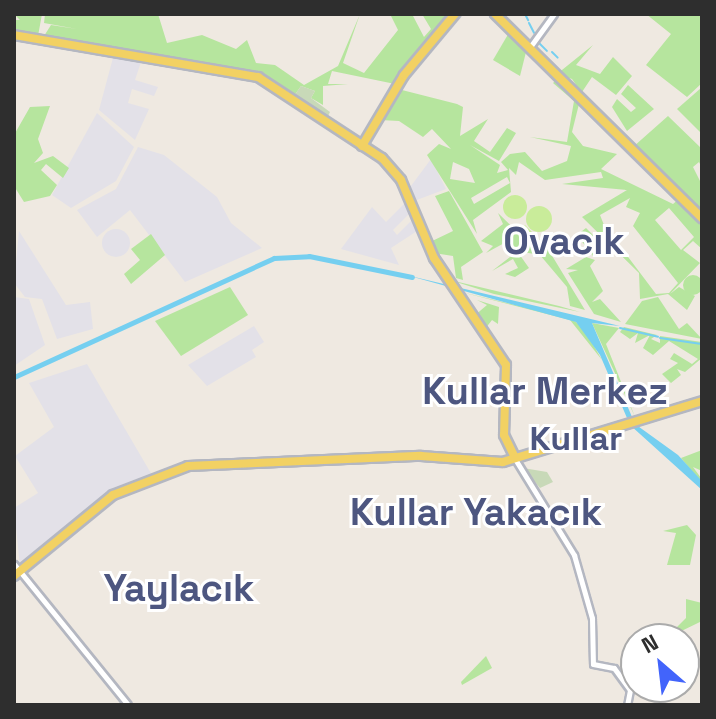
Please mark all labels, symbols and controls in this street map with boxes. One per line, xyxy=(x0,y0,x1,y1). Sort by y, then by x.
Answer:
district label: Ovacık xyxy=(503,219,625,265)
district label: Kullar Merkez xyxy=(422,369,668,415)
district label: Kullar xyxy=(529,419,623,459)
district label: Kullar Yakacık xyxy=(350,490,602,536)
district label: Yaylacık xyxy=(104,566,254,612)
north arrow xyxy=(620,623,700,703)
text: N xyxy=(637,628,663,659)

